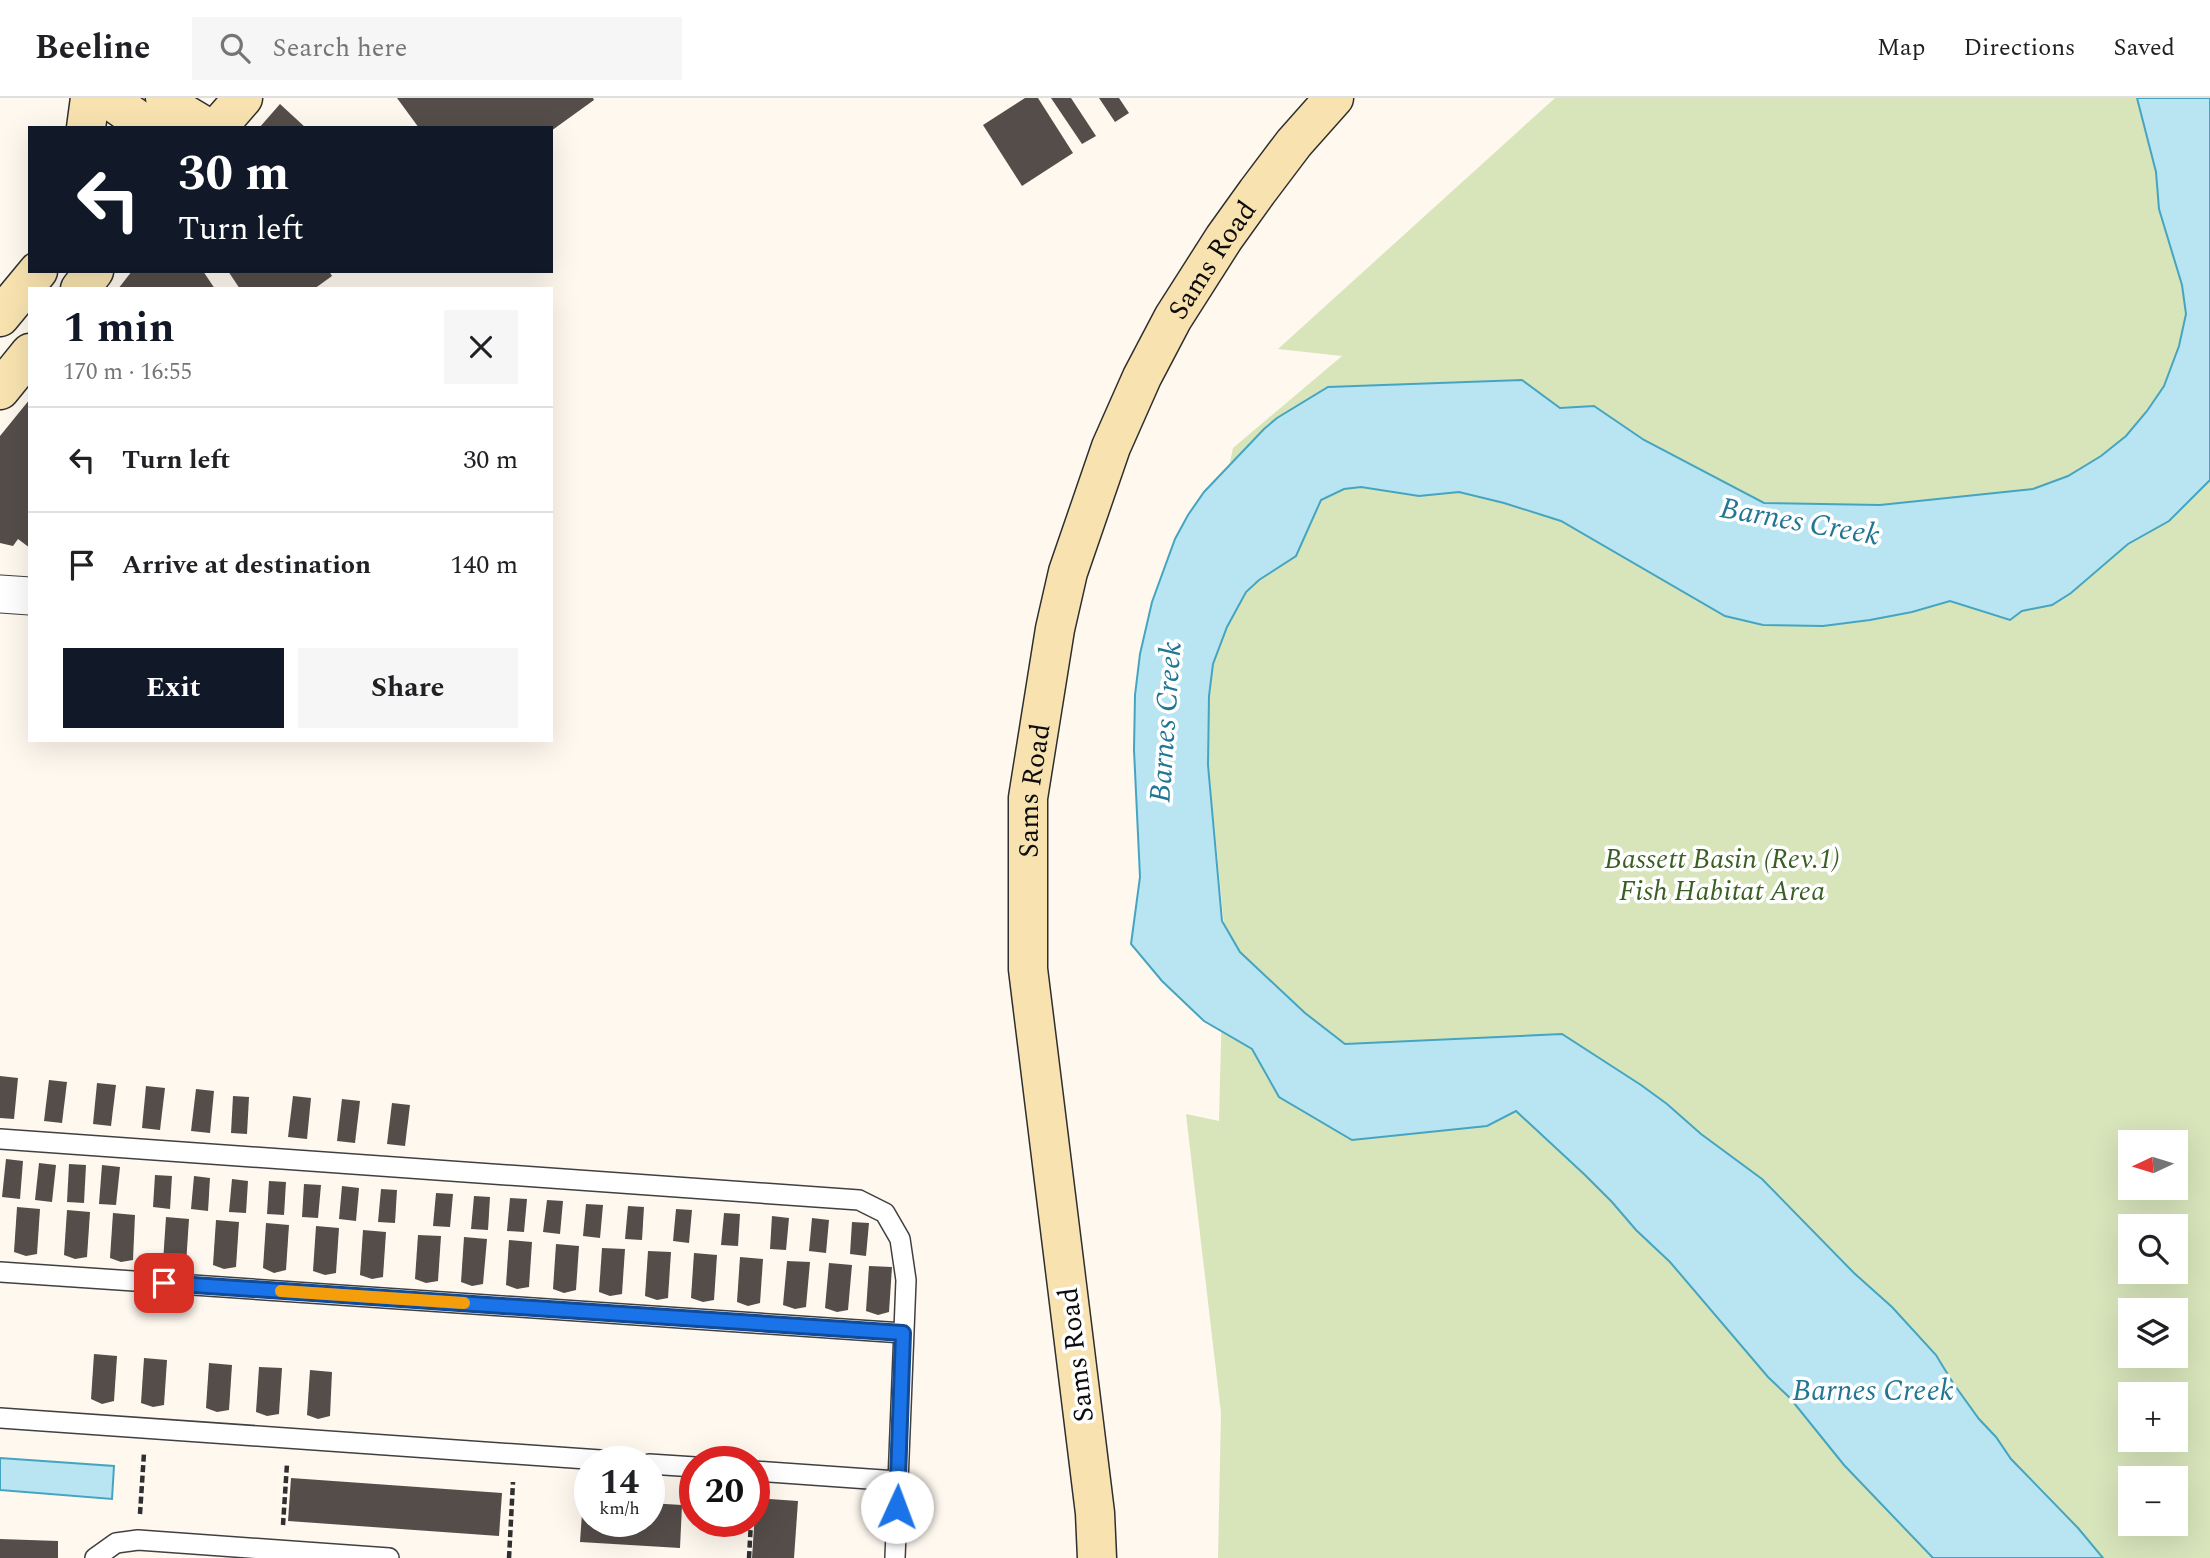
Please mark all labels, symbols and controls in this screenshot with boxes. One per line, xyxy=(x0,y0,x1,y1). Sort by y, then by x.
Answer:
search box xyxy=(192,17,682,80)
text: Beeline xyxy=(35,23,150,73)
text: Search here xyxy=(272,28,407,68)
icon: search xyxy=(216,29,254,67)
text: Map xyxy=(1877,30,1925,66)
text: Directions xyxy=(1963,30,2075,66)
text: Saved xyxy=(2113,30,2175,66)
text: 30 m xyxy=(178,137,289,212)
icon: left xyxy=(63,154,154,245)
street label: Sams Road xyxy=(1157,192,1268,329)
text: Turn left xyxy=(178,205,304,254)
text: 1 min xyxy=(63,297,175,360)
button: close xyxy=(444,310,518,384)
text: 170 m · 16:55 xyxy=(63,355,192,390)
text: Turn left xyxy=(122,440,230,480)
text: 30 m xyxy=(463,440,518,480)
icon: left xyxy=(63,441,101,479)
water label: Barnes Creek xyxy=(1716,485,1883,559)
text: Arrive at destination xyxy=(122,545,371,585)
text: 140 m xyxy=(450,545,518,585)
icon: arrive xyxy=(63,546,101,584)
water label: Barnes Creek xyxy=(1137,640,1195,804)
button: Exit xyxy=(63,648,284,728)
button: Share xyxy=(298,648,518,728)
street label: Sams Road xyxy=(1008,720,1063,858)
park label: Bassett Basin (Rev.1) Fish Habitat Area xyxy=(1604,838,1840,913)
north arrow xyxy=(2118,1130,2188,1200)
map controls xyxy=(2118,1130,2188,1536)
button: search xyxy=(2118,1214,2188,1284)
pin xyxy=(134,1253,194,1313)
icon: arrive xyxy=(145,1264,183,1302)
street label: Sams Road xyxy=(1047,1285,1106,1425)
button: layers xyxy=(2118,1298,2188,1368)
water label: Barnes Creek xyxy=(1792,1368,1954,1414)
button: + xyxy=(2118,1382,2188,1452)
speed limit sign: 20 xyxy=(679,1446,770,1537)
text: 14 xyxy=(600,1456,639,1509)
button: − xyxy=(2118,1466,2188,1536)
position arrow xyxy=(860,1470,934,1544)
text: km/h xyxy=(599,1495,640,1522)

